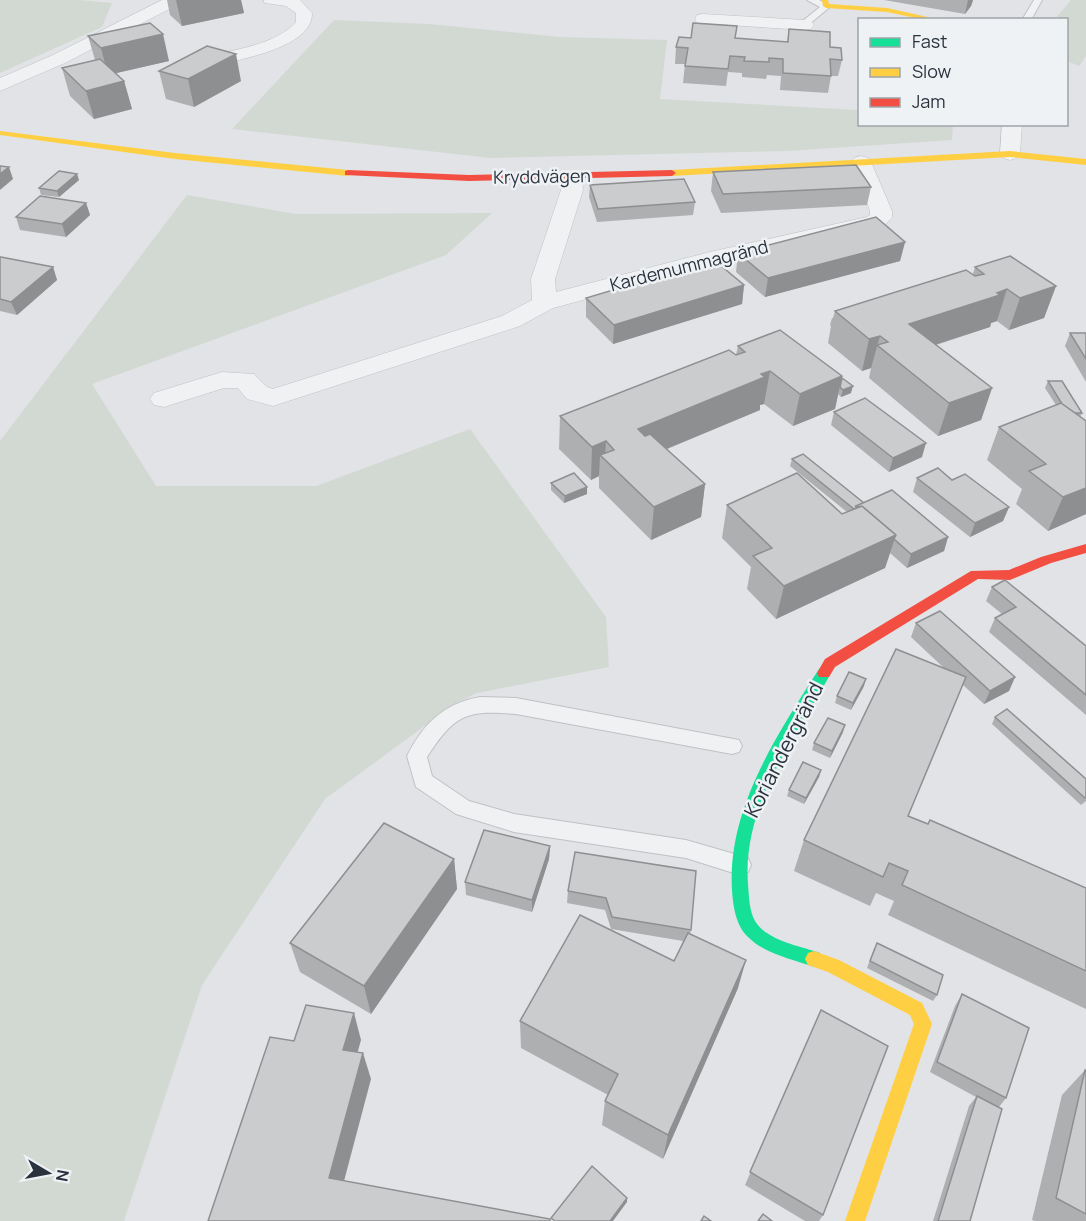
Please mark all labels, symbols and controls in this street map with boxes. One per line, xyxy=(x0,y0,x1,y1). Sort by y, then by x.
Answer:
legend xyxy=(858,18,1068,126)
text: Fast xyxy=(912,29,947,53)
text: Slow xyxy=(912,59,952,83)
text: Jam xyxy=(912,89,946,113)
street label: Kryddvägen xyxy=(493,163,591,189)
street label: Kardemummagränd xyxy=(607,234,770,296)
street label: Koriandergränd xyxy=(737,677,829,822)
north arrow xyxy=(18,1143,78,1203)
text: N xyxy=(51,1168,75,1183)

